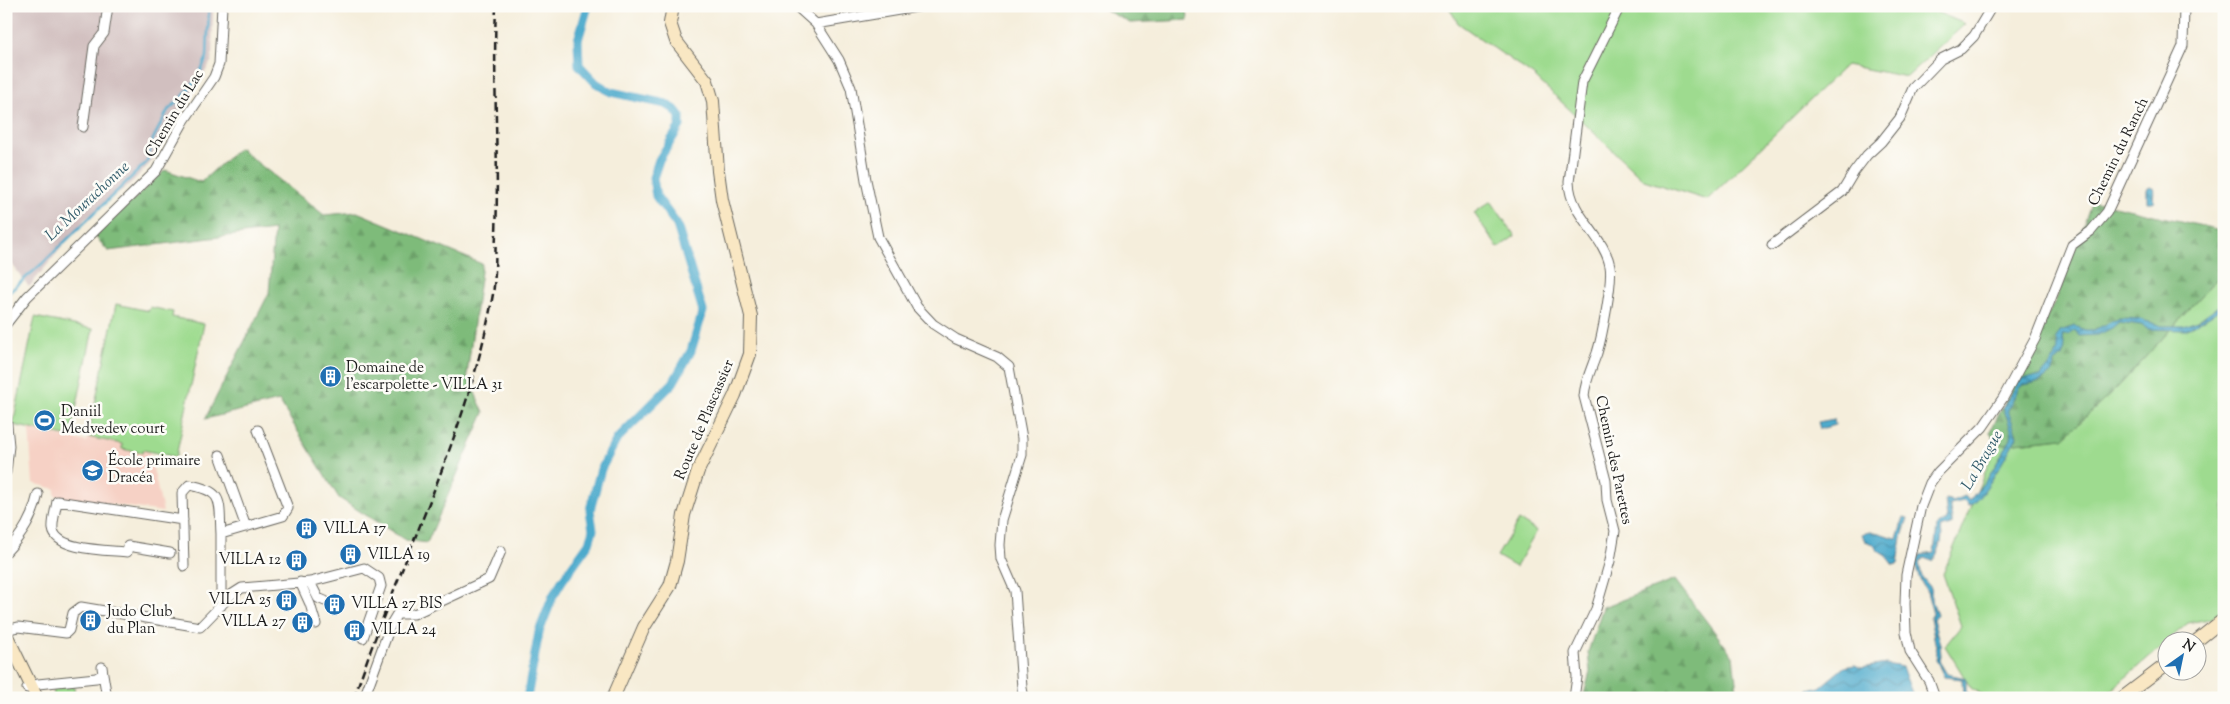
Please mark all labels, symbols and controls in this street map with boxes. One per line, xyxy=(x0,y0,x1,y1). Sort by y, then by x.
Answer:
street label: Chemin du Lac xyxy=(140,66,210,162)
street label: Chemin du Ranch xyxy=(2084,94,2155,210)
water label: La Mourachonne xyxy=(40,157,136,247)
street label: Route de Plascassier xyxy=(670,356,740,483)
place label: Domaine de l'escarpolette - VILLA 31 xyxy=(346,358,502,396)
building icon: Domaine de l'escarpolette - VILLA 31 xyxy=(318,365,342,389)
street label: Chemin des Parettes xyxy=(1589,393,1637,527)
place label: Daniil Medvedev court xyxy=(61,402,165,440)
sports icon: Daniil Medvedev court xyxy=(33,409,57,433)
water label: La Brague xyxy=(1957,427,2009,495)
place label: École primaire Dracéa xyxy=(108,450,201,489)
school or university icon: École primaire Dracéa xyxy=(80,458,104,482)
building icon: VILLA 17 xyxy=(295,517,319,541)
place label: VILLA 17 xyxy=(323,519,387,540)
building icon: VILLA 19 xyxy=(339,543,363,567)
place label: VILLA 19 xyxy=(367,545,430,566)
building icon: VILLA 12 xyxy=(285,548,309,572)
place label: VILLA 12 xyxy=(218,550,281,571)
building icon: VILLA 25 xyxy=(275,588,299,612)
place label: VILLA 25 xyxy=(208,590,271,611)
building icon: VILLA 27 BIS xyxy=(323,592,347,616)
place label: VILLA 27 BIS xyxy=(351,594,443,615)
place label: Judo Club du Plan xyxy=(106,602,173,640)
building icon: Judo Club du Plan xyxy=(79,609,103,633)
building icon: VILLA 27 xyxy=(290,610,314,634)
place label: VILLA 27 xyxy=(221,612,286,633)
building icon: VILLA 24 xyxy=(343,618,367,642)
place label: VILLA 24 xyxy=(371,620,437,641)
north arrow xyxy=(2158,632,2208,682)
text: N xyxy=(2178,635,2198,658)

